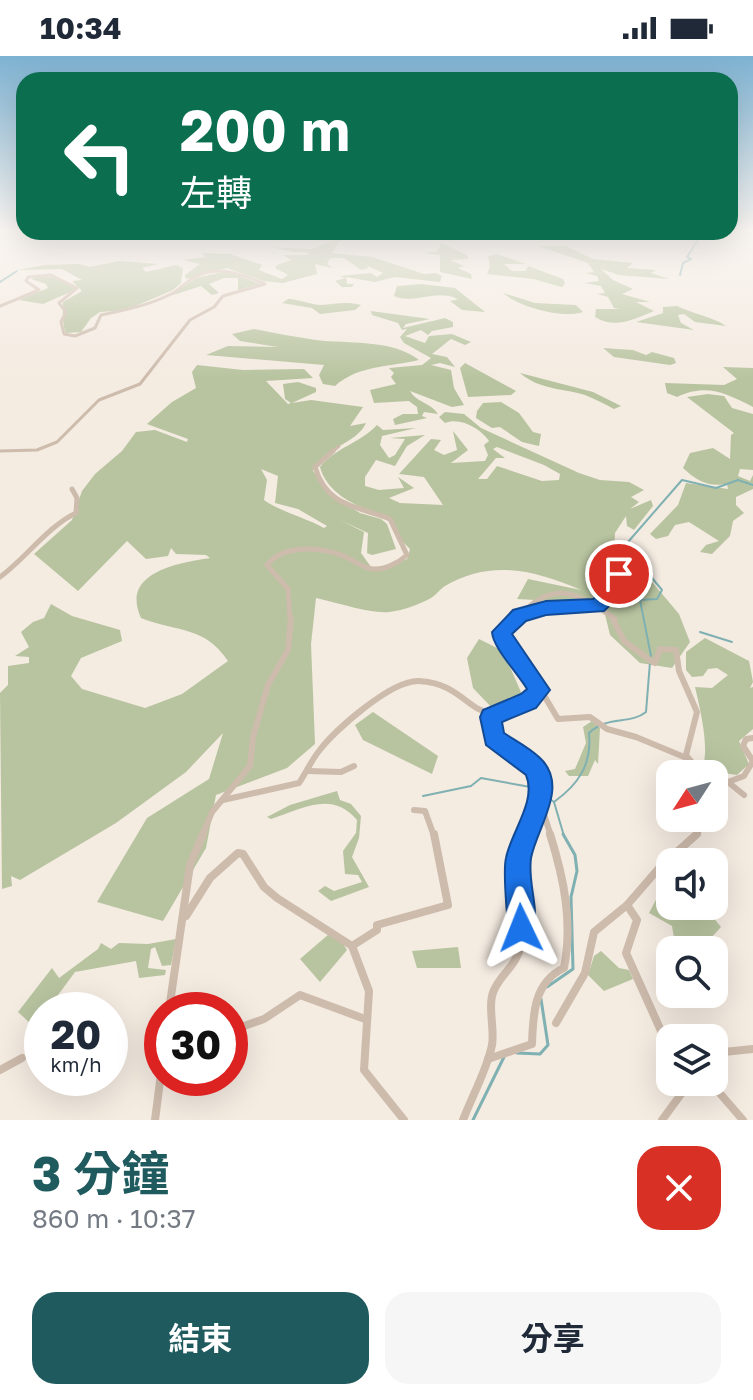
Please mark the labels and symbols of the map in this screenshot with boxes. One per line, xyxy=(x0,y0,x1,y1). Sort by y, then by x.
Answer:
pin xyxy=(585,540,653,608)
north arrow xyxy=(656,760,728,832)
position arrow xyxy=(479,886,563,970)
speed limit sign: 30 xyxy=(144,992,248,1096)

